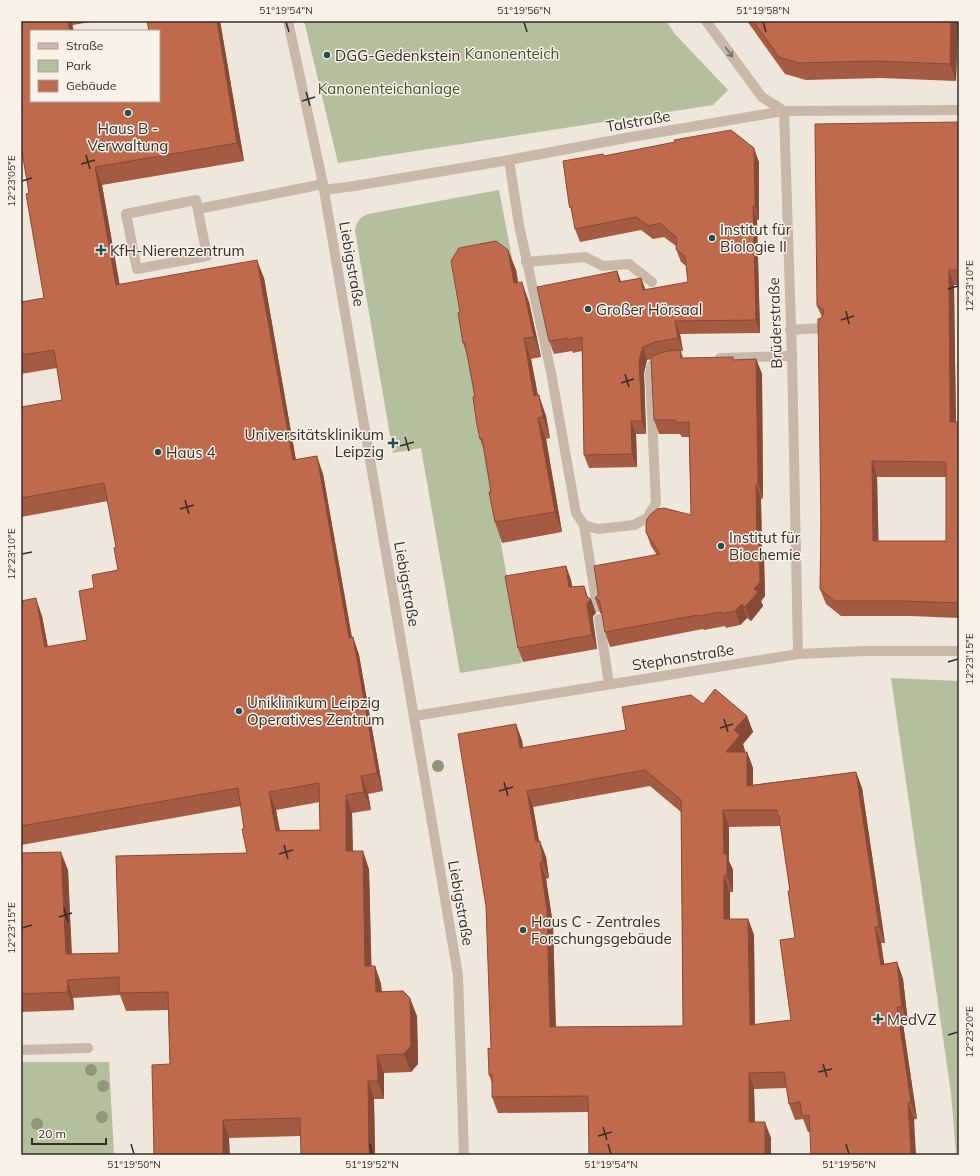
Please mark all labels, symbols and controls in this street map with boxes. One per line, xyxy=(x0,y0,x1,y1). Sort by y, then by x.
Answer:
text: 51°19'54"N xyxy=(259,4,313,17)
text: 51°19'56"N xyxy=(497,4,551,17)
text: 51°19'58"N xyxy=(736,4,790,17)
legend xyxy=(30,30,160,102)
text: Straße xyxy=(66,38,103,53)
park label: Kanonenteich xyxy=(465,44,559,63)
place label: DGG-Gedenkstein xyxy=(335,46,460,65)
one-way arrow xyxy=(725,47,734,58)
marker: DGG-Gedenkstein xyxy=(322,50,332,60)
text: Park xyxy=(66,58,92,73)
text: Gebäude xyxy=(66,78,116,93)
park label: Kanonenteichanlage xyxy=(318,79,460,98)
street label: Talstraße xyxy=(604,106,672,136)
marker: Haus B - Verwaltung xyxy=(123,108,133,118)
place label: Haus B - Verwaltung xyxy=(88,119,168,155)
text: 12°23'05"E xyxy=(5,155,18,207)
street label: Liebigstraße xyxy=(335,220,369,308)
place label: Institut für Biologie II xyxy=(720,220,792,256)
marker: Institut für Biologie II xyxy=(707,233,717,243)
place label: KfH-Nierenzentrum xyxy=(110,241,245,260)
marker: KfH-Nierenzentrum xyxy=(95,244,107,256)
text: 12°23'10"E xyxy=(963,260,976,312)
street label: Brüderstraße xyxy=(764,277,786,369)
place label: Großer Hörsaal xyxy=(596,300,702,319)
marker: Großer Hörsaal xyxy=(583,304,593,314)
place label: Universitätsklinikum Leipzig xyxy=(245,425,384,461)
marker: Universitätsklinikum Leipzig xyxy=(387,437,399,449)
place label: Haus 4 xyxy=(166,443,216,462)
marker: Haus 4 xyxy=(153,447,163,457)
text: 12°23'10"E xyxy=(5,528,18,580)
place label: Institut für Biochemie xyxy=(729,528,801,564)
street label: Liebigstraße xyxy=(390,540,424,628)
marker: Institut für Biochemie xyxy=(716,541,726,551)
text: 12°23'15"E xyxy=(963,633,976,685)
street label: Stephanstraße xyxy=(631,640,735,674)
place label: Uniklinikum Leipzig Operatives Zentrum xyxy=(247,693,385,729)
marker: Uniklinikum Leipzig Operatives Zentrum xyxy=(234,706,244,716)
street label: Liebigstraße xyxy=(444,859,478,947)
text: 12°23'15"E xyxy=(5,902,18,954)
place label: Haus C - Zentrales Forschungsgebäude xyxy=(531,912,672,948)
marker: Haus C - Zentrales Forschungsgebäude xyxy=(518,925,528,935)
text: 12°23'20"E xyxy=(963,1006,976,1058)
place label: MedVZ xyxy=(887,1010,937,1029)
marker: MedVZ xyxy=(872,1013,884,1025)
scale bar xyxy=(32,1120,106,1146)
text: 20 m xyxy=(38,1126,66,1141)
text: 51°19'50"N xyxy=(107,1158,161,1171)
text: 51°19'52"N xyxy=(345,1158,399,1171)
text: 51°19'54"N xyxy=(584,1158,638,1171)
text: 51°19'56"N xyxy=(822,1158,876,1171)

